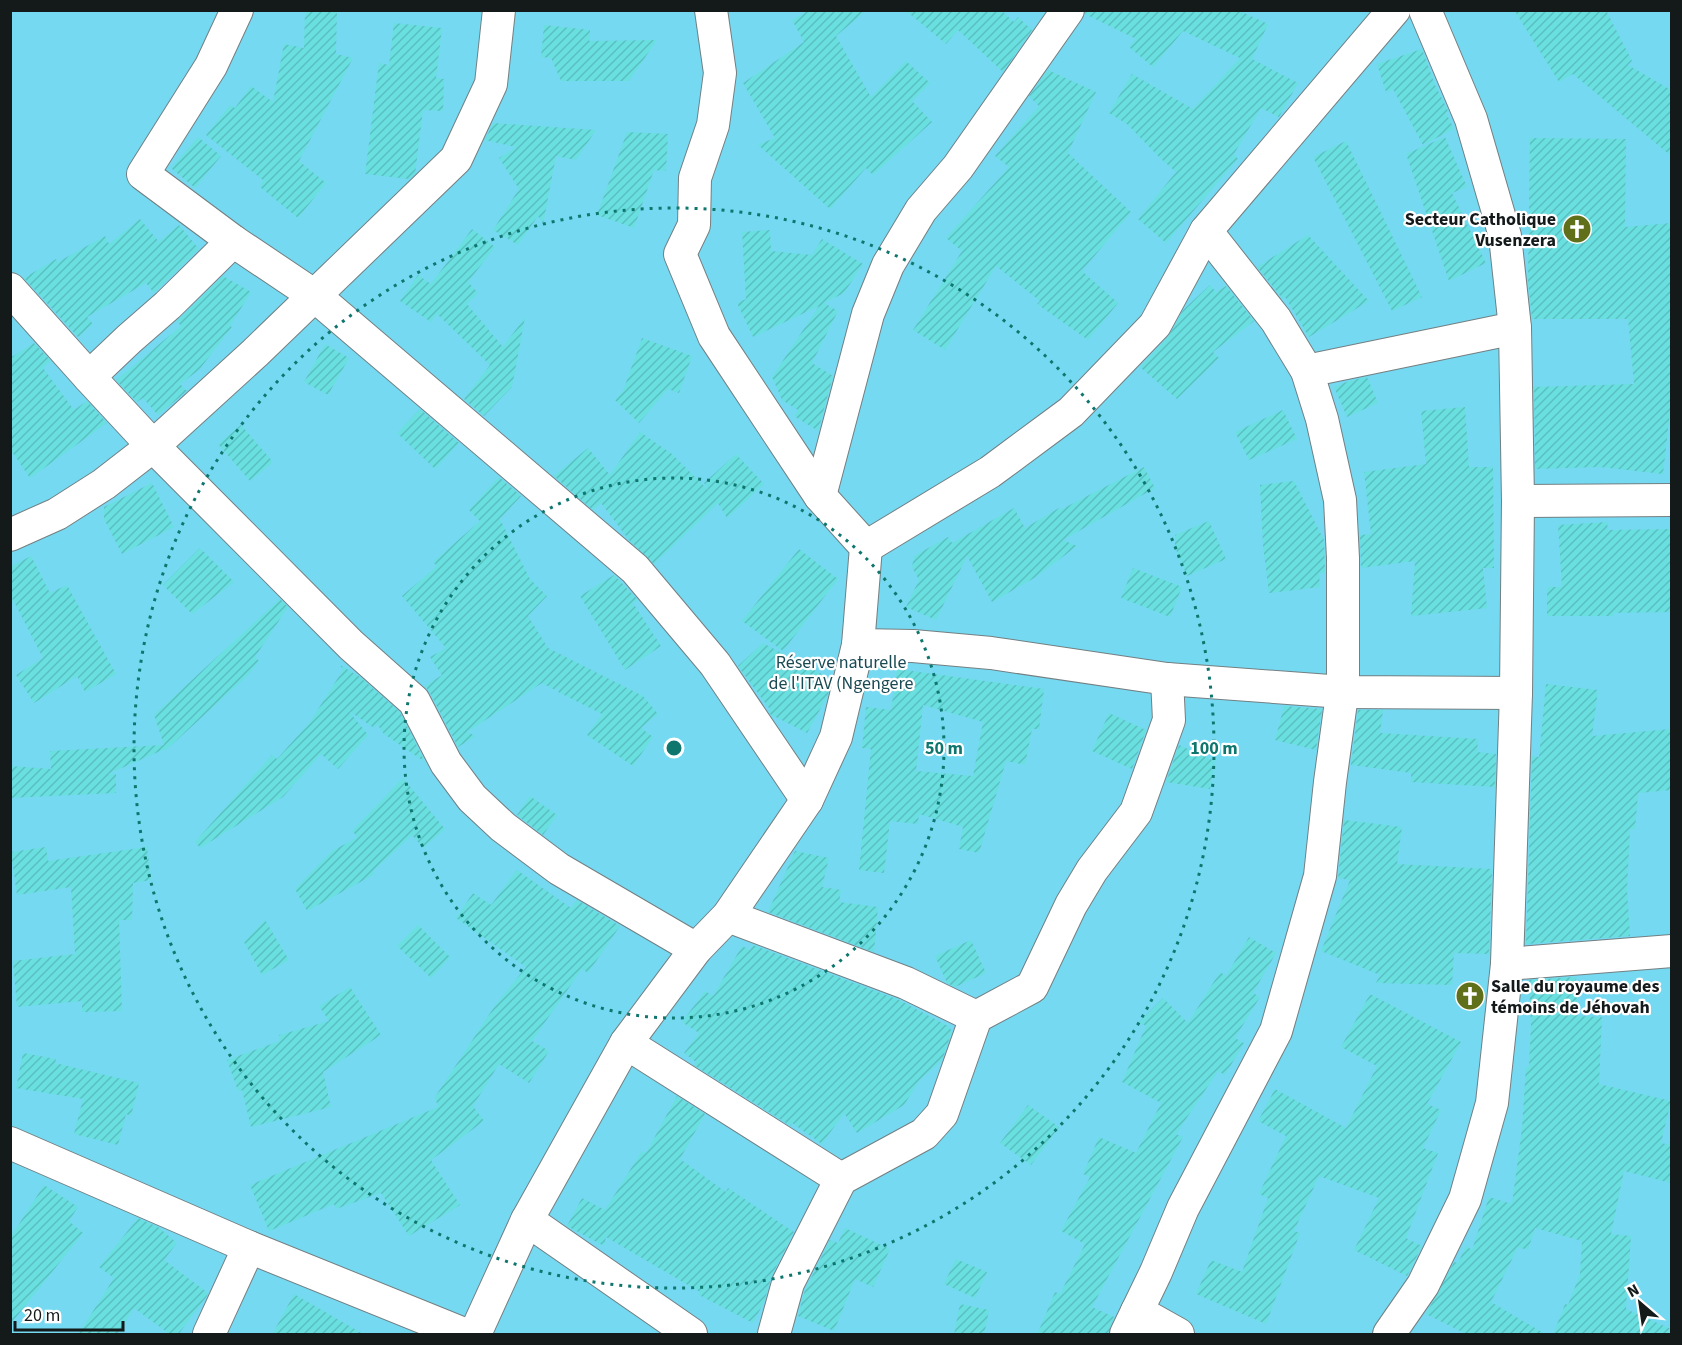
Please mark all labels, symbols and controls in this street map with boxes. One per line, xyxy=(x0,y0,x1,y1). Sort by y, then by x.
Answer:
place label: Secteur Catholique Vusenzera xyxy=(1405,207,1556,253)
church icon: Secteur Catholique Vusenzera xyxy=(1561,213,1593,245)
park label: Réserve naturelle de l'ITAV (Ngengere xyxy=(768,650,914,696)
text: 50 m xyxy=(925,736,963,761)
text: 100 m xyxy=(1190,736,1238,761)
centre of rings xyxy=(664,738,684,758)
place label: Salle du royaume des témoins de Jéhovah xyxy=(1491,974,1659,1020)
church icon: Salle du royaume des témoins de Jéhovah xyxy=(1454,980,1486,1012)
north arrow xyxy=(1610,1273,1670,1333)
text: N xyxy=(1623,1279,1643,1303)
scale bar xyxy=(15,1294,123,1332)
text: 20 m xyxy=(24,1303,60,1328)

